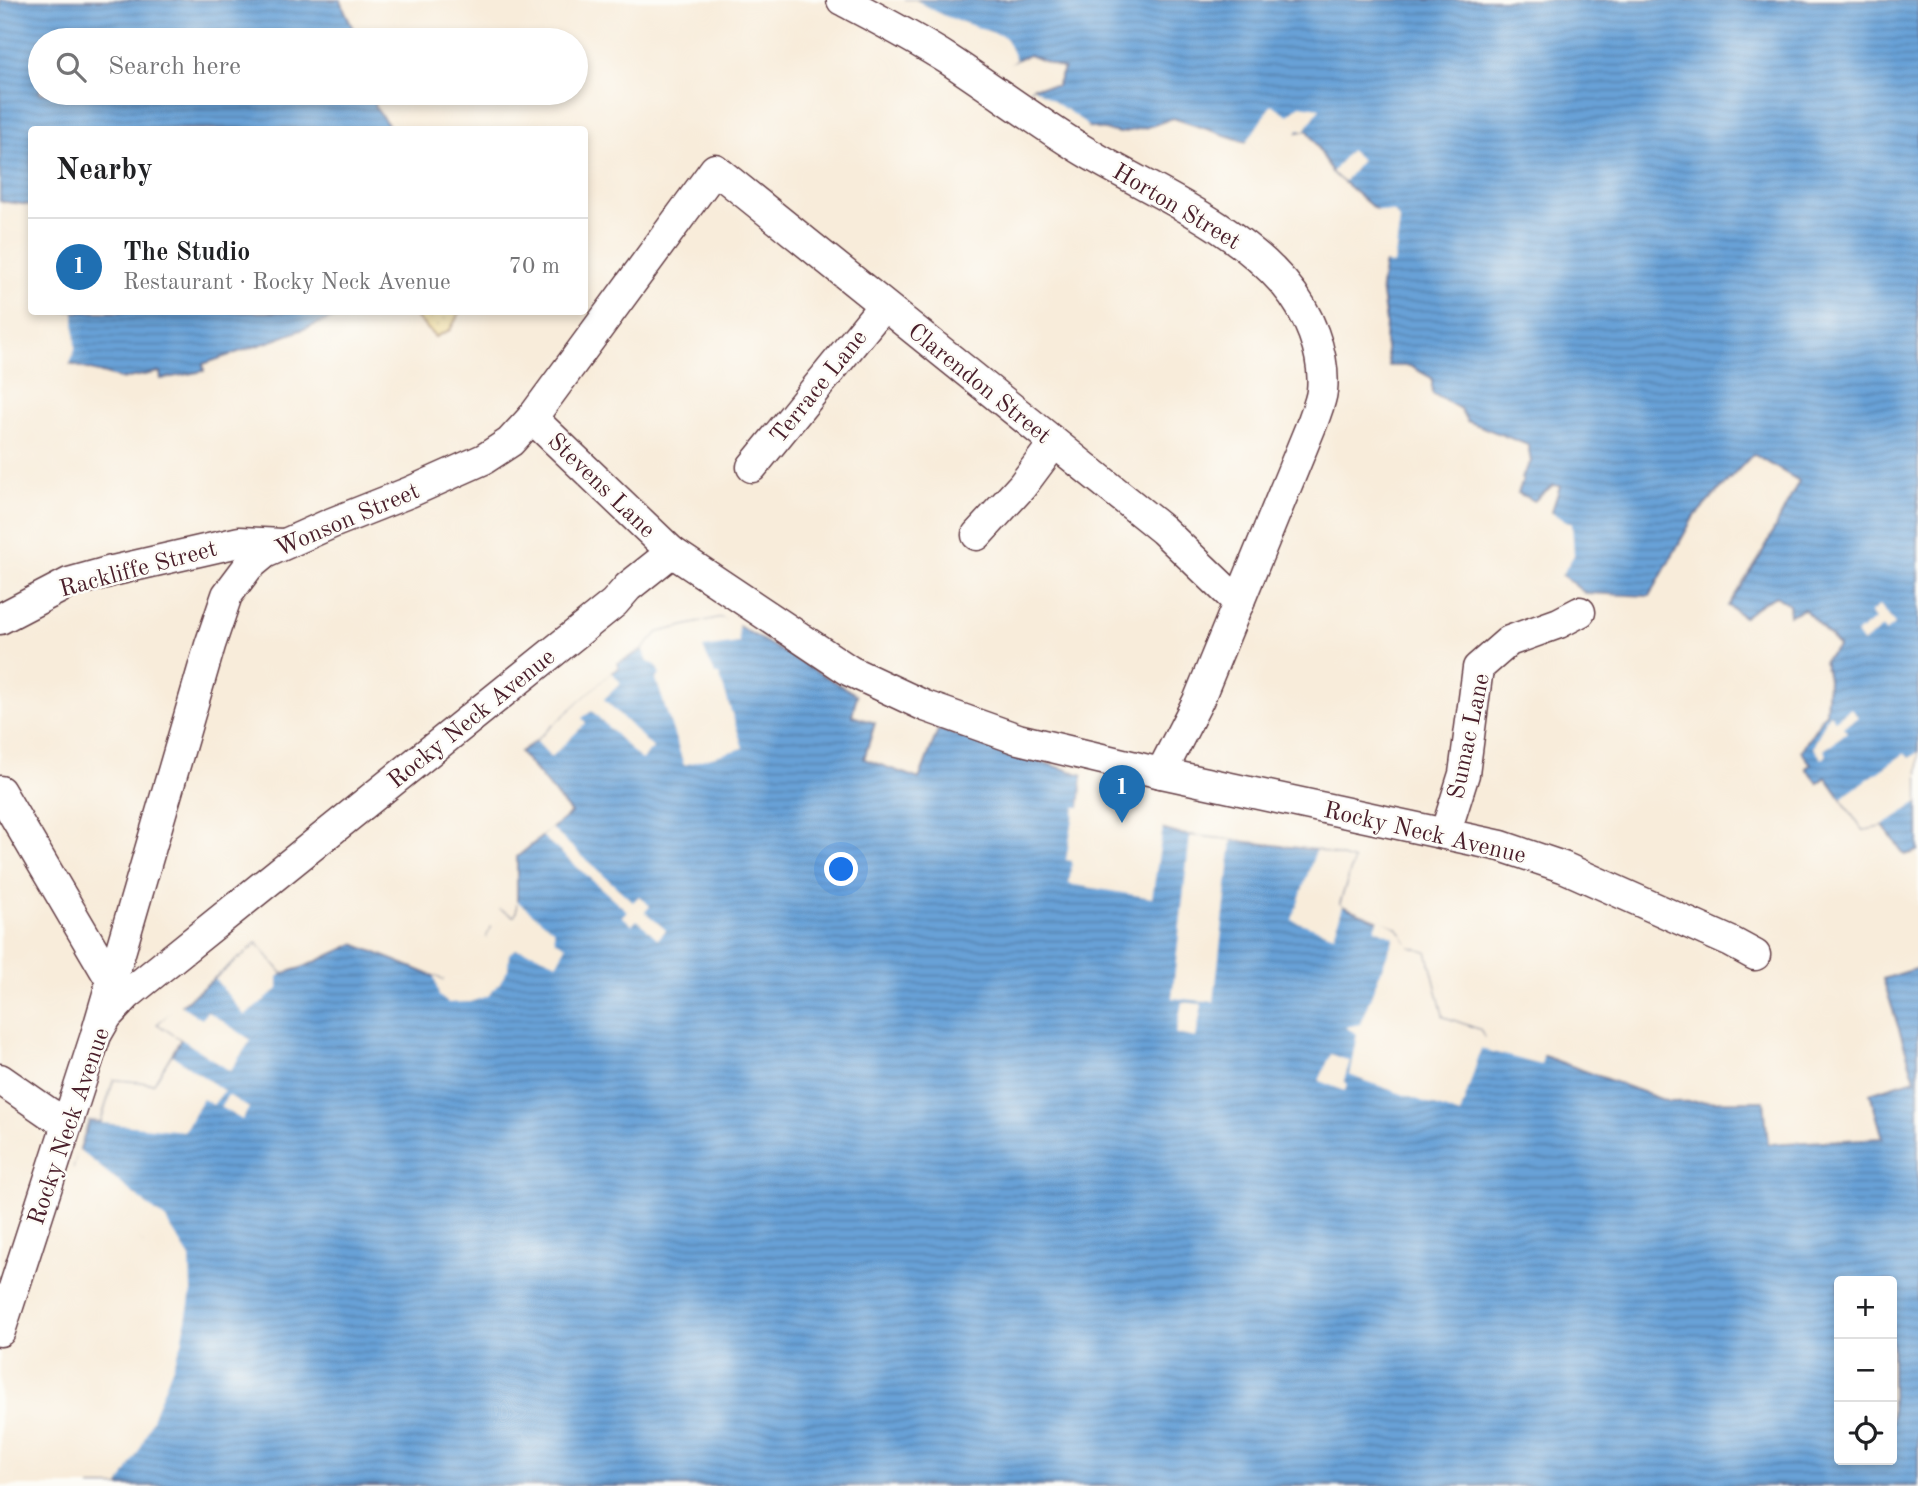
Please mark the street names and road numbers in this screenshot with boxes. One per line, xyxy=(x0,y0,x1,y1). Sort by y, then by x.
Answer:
street label: Horton Street xyxy=(1108,160,1244,255)
street label: Clarendon Street xyxy=(903,320,1055,449)
street label: Terrace Lane xyxy=(767,326,872,449)
street label: Stevens Lane xyxy=(542,430,659,543)
street label: Wonson Street xyxy=(272,480,423,562)
street label: Rackliffe Street xyxy=(57,537,220,603)
street label: Rocky Neck Avenue xyxy=(384,645,560,794)
street label: Sumac Lane xyxy=(1445,671,1495,801)
street label: Rocky Neck Avenue xyxy=(1321,799,1528,869)
street label: Rocky Neck Avenue xyxy=(25,1025,115,1228)

